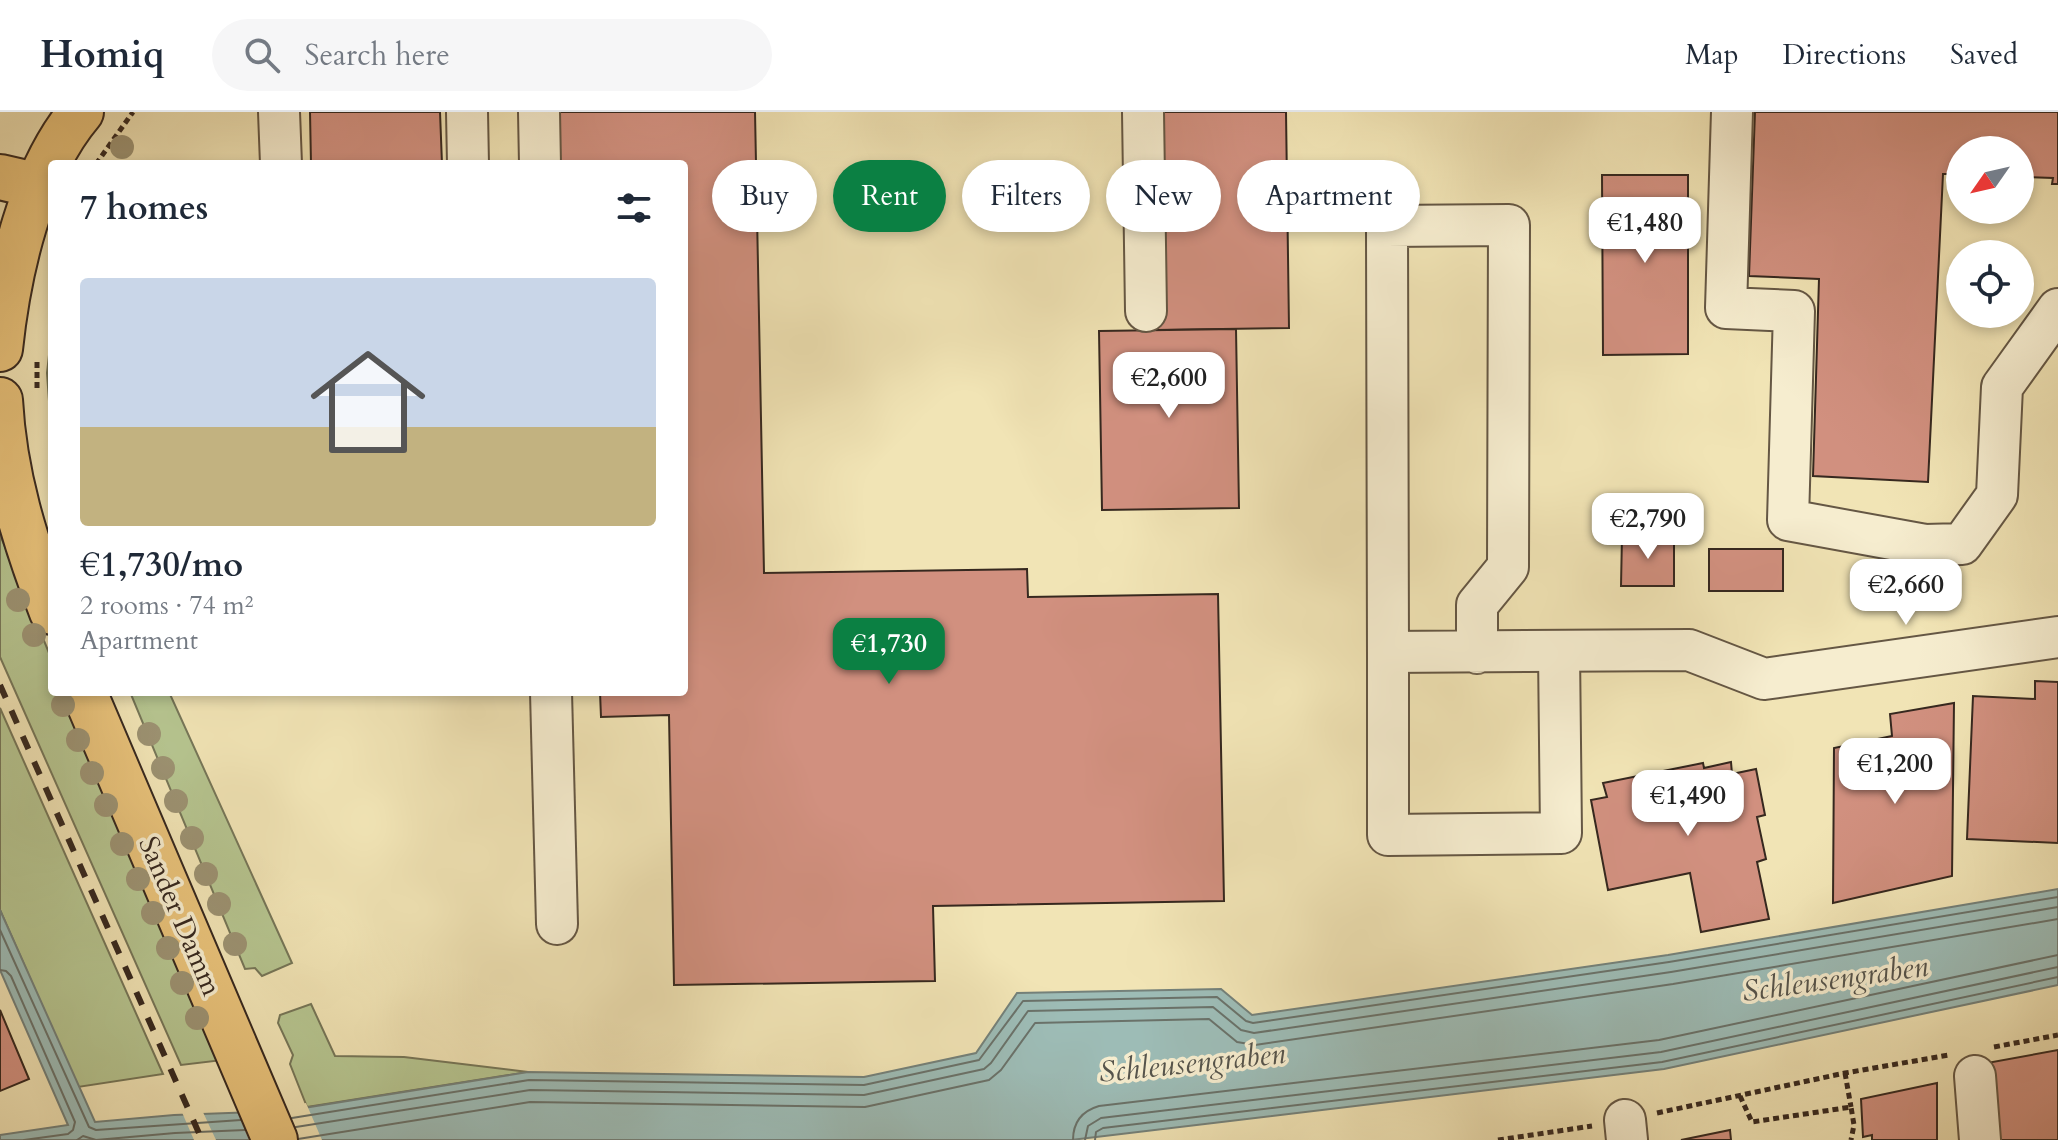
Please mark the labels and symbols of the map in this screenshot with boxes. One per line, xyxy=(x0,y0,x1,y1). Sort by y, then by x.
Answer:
north arrow xyxy=(1946,136,2034,224)
pin: €1,480 xyxy=(1580,197,1710,265)
pin: €2,600 xyxy=(1104,352,1234,420)
pin: €2,790 xyxy=(1583,493,1713,561)
pin: €2,660 xyxy=(1841,559,1971,627)
pin: €1,730 xyxy=(824,618,954,686)
pin: €1,200 xyxy=(1830,738,1960,806)
pin: €1,490 xyxy=(1623,770,1753,838)
street label: Sander Damm xyxy=(129,831,231,1002)
water label: Schleusengraben xyxy=(1740,946,1931,1012)
water label: Schleusengraben xyxy=(1097,1033,1288,1093)

